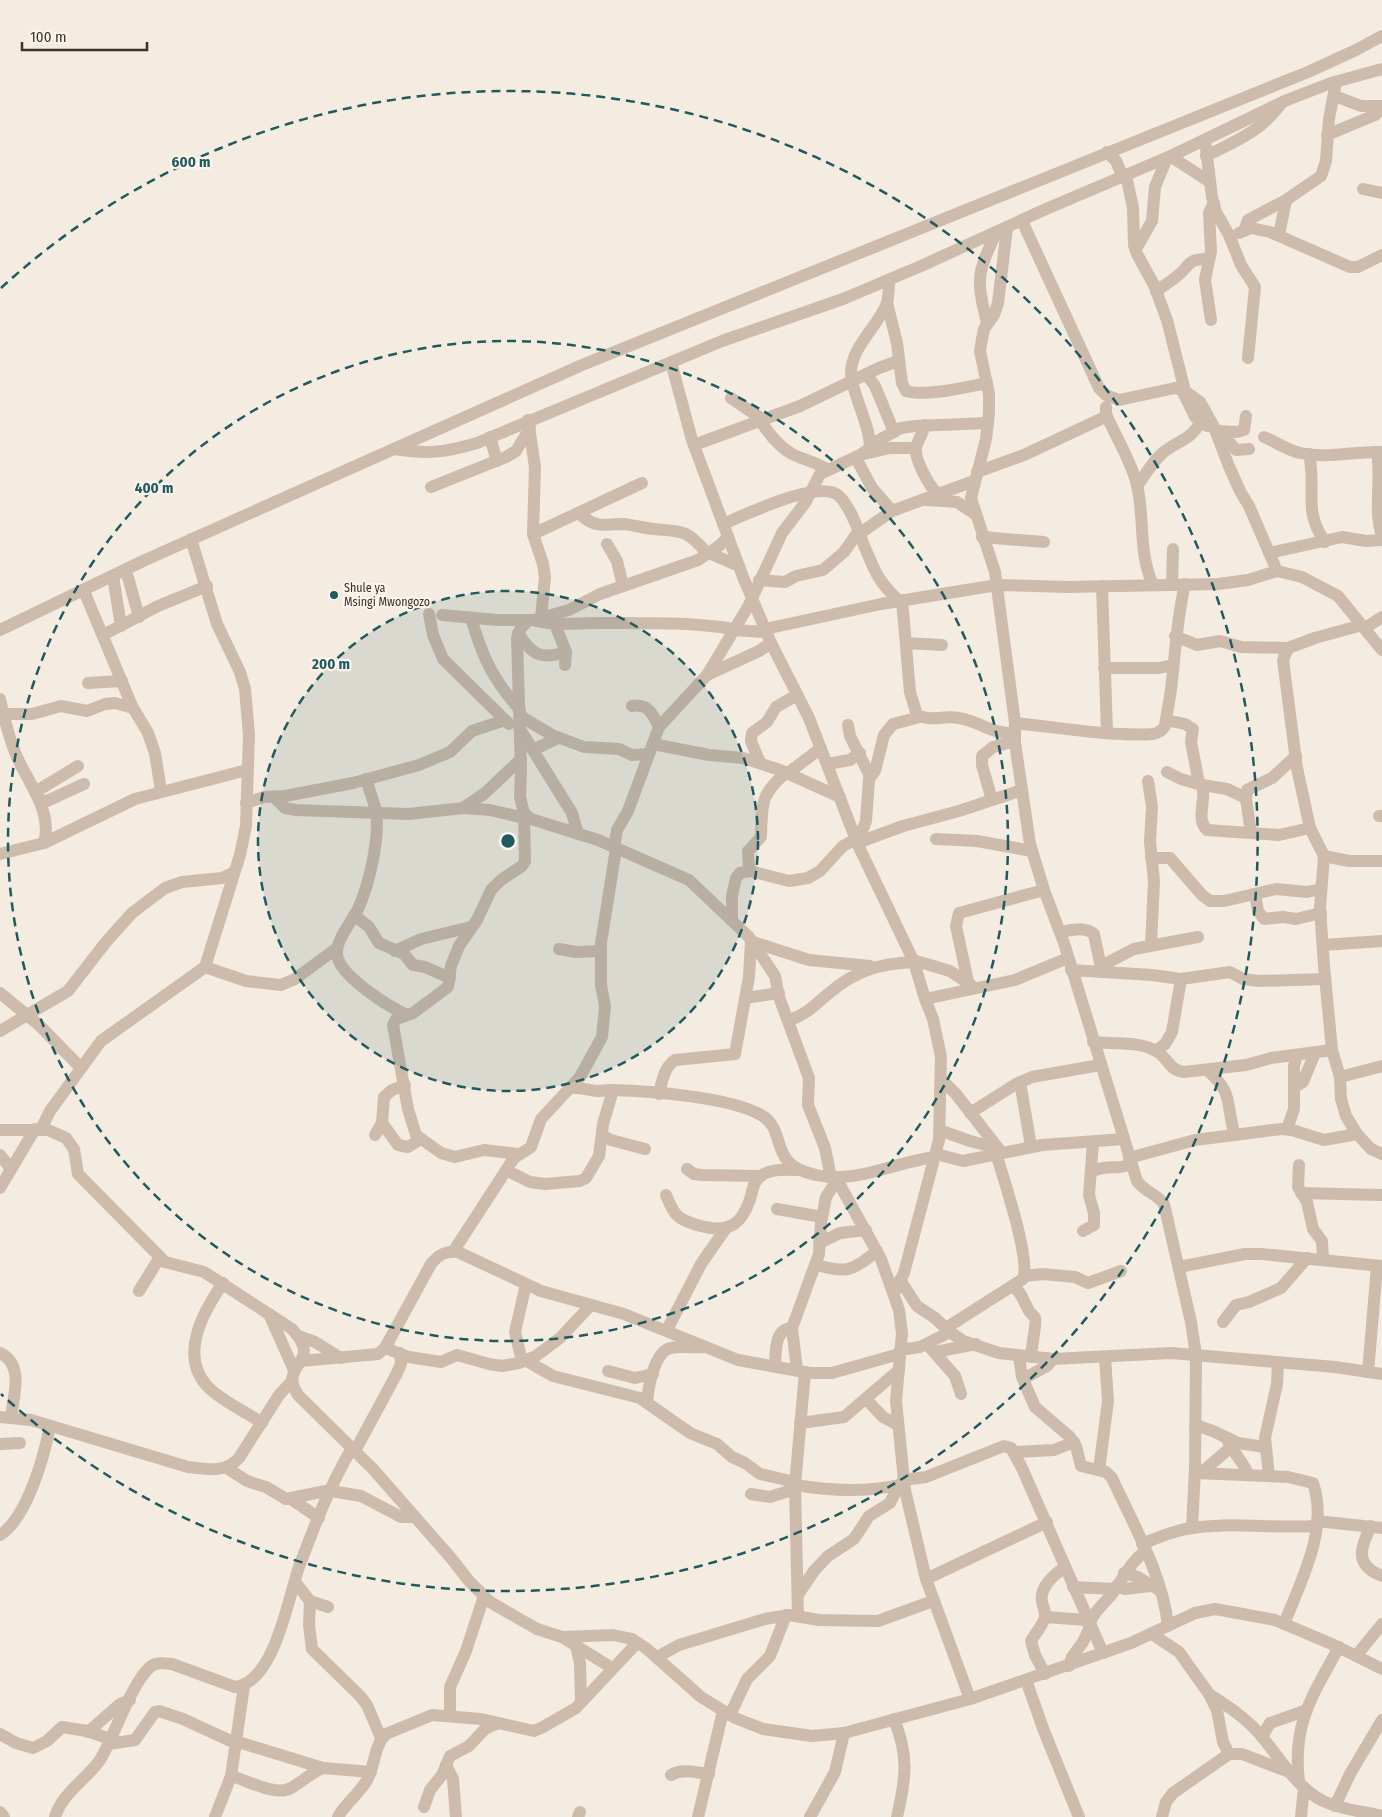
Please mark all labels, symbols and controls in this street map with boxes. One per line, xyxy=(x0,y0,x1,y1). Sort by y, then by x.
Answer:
scale bar xyxy=(22,20,148,52)
text: 100 m xyxy=(30,28,67,46)
text: 600 m xyxy=(172,153,210,171)
text: 400 m xyxy=(135,479,173,497)
place label: Shule ya Msingi Mwongozo xyxy=(344,581,430,609)
marker: Shule ya Msingi Mwongozo xyxy=(328,589,340,601)
text: 200 m xyxy=(311,655,350,673)
centre of rings xyxy=(499,832,517,850)

